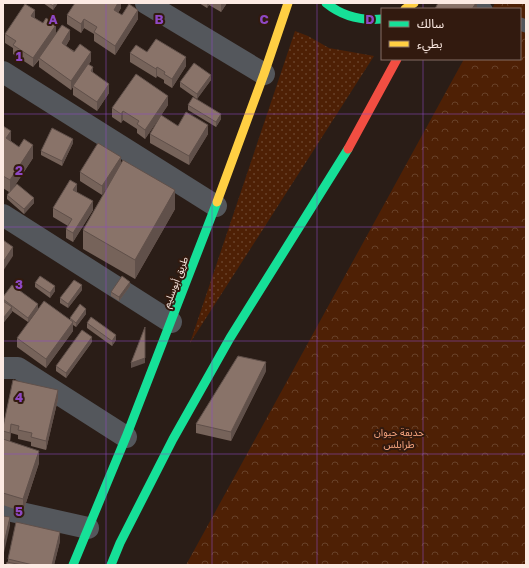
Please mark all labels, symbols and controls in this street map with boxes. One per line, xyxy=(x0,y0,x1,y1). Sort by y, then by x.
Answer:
legend xyxy=(381,8,521,60)
text: A xyxy=(48,11,58,27)
text: B xyxy=(154,11,164,27)
text: C xyxy=(259,11,269,27)
text: D xyxy=(365,11,375,27)
text: سالك xyxy=(417,16,444,31)
text: بطيء xyxy=(417,36,443,54)
text: 1 xyxy=(16,48,23,64)
text: 2 xyxy=(15,162,23,178)
street label: طريق أبوسليم xyxy=(160,254,192,310)
text: 3 xyxy=(15,276,23,292)
text: 4 xyxy=(15,389,23,405)
park label: حديقة حيوان طرابلس xyxy=(374,426,424,451)
text: 5 xyxy=(15,503,23,519)

